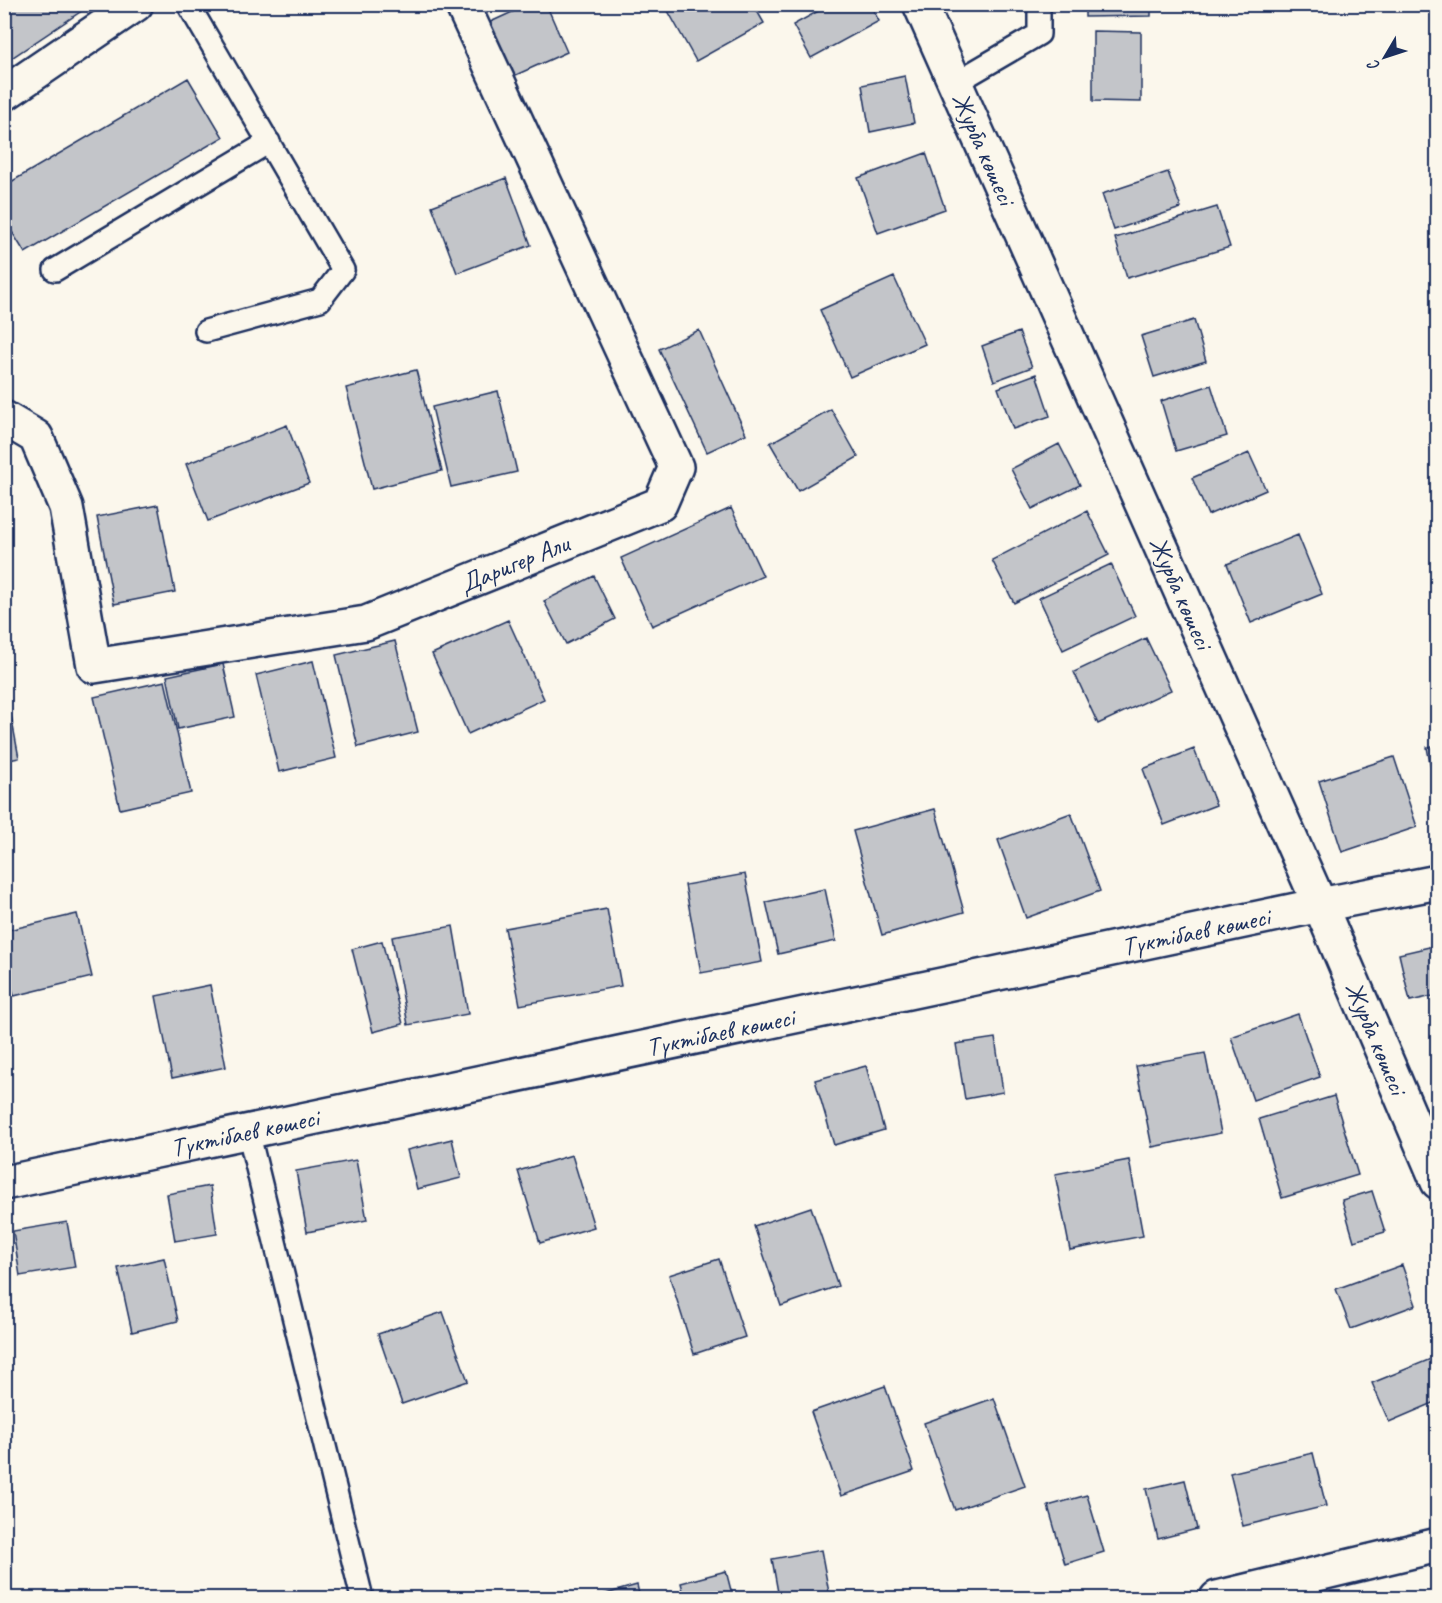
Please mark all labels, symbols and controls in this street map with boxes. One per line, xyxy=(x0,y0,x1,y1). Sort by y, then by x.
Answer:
north arrow xyxy=(1355,27,1415,87)
text: С xyxy=(1363,55,1384,75)
street label: Журба көшесі xyxy=(944,87,1024,213)
street label: Даригер Али xyxy=(455,526,575,600)
street label: Журба көшесі xyxy=(1141,531,1221,657)
street label: Түктібаев көшесі xyxy=(1119,899,1276,963)
street label: Журба көшесі xyxy=(1337,976,1416,1102)
street label: Түктібаев көшесі xyxy=(643,1000,800,1064)
street label: Түктібаев көшесі xyxy=(168,1100,325,1164)

